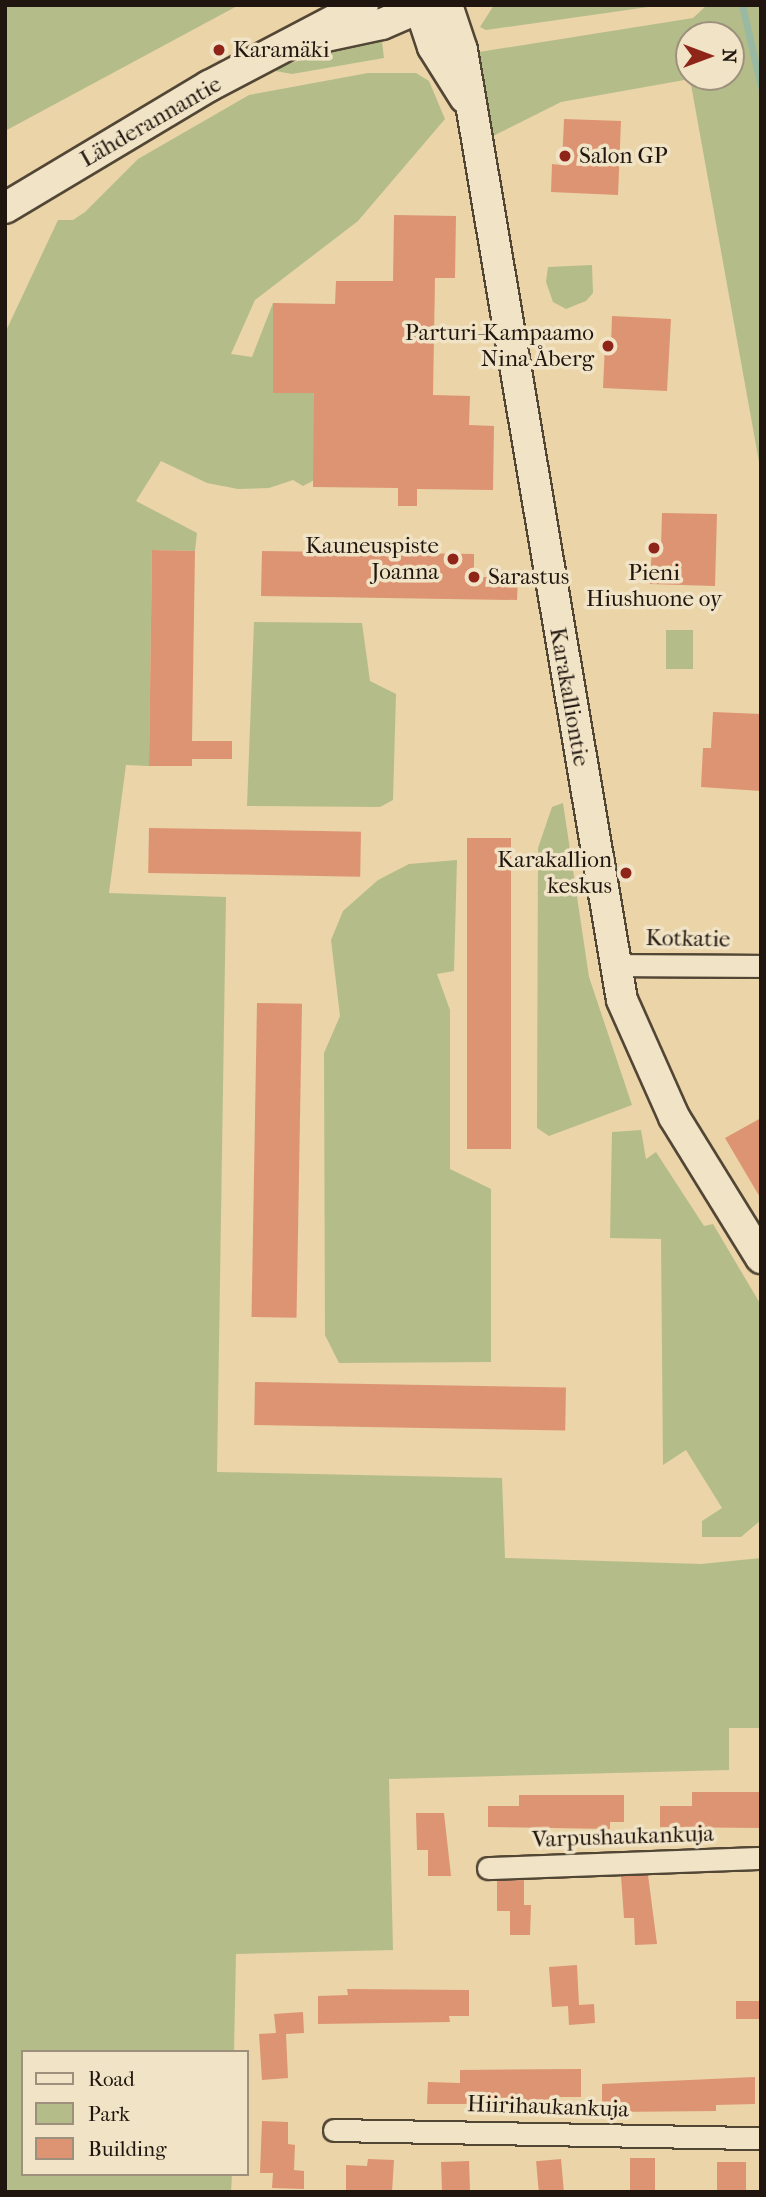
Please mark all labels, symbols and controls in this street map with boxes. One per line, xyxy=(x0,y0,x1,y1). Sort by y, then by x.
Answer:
north arrow xyxy=(675,21,745,91)
place label: Karamäki xyxy=(233,36,329,64)
marker: Karamäki xyxy=(211,42,227,58)
text: N xyxy=(718,49,740,63)
street label: Lähderannantie xyxy=(75,70,227,174)
place label: Salon GP xyxy=(579,142,668,170)
marker: Salon GP xyxy=(557,148,573,164)
place label: Parturi-Kampaamo Nina Åberg xyxy=(405,319,594,373)
marker: Parturi-Kampaamo Nina Åberg xyxy=(600,338,616,354)
place label: Kauneuspiste Joanna xyxy=(305,532,439,586)
marker: Pieni Hiushuone oy xyxy=(646,540,662,556)
marker: Kauneuspiste Joanna xyxy=(445,551,461,567)
place label: Pieni Hiushuone oy xyxy=(586,559,722,613)
place label: Sarastus xyxy=(488,563,569,591)
marker: Sarastus xyxy=(466,569,482,585)
street label: Karakalliontie xyxy=(543,625,595,769)
place label: Karakallion keskus xyxy=(497,846,612,900)
marker: Karakallion keskus xyxy=(618,865,634,881)
street label: Kotkatie xyxy=(645,924,731,954)
street label: Varpushaukankuja xyxy=(532,1820,714,1854)
legend xyxy=(21,2050,248,2176)
text: Road xyxy=(88,2067,135,2091)
street label: Hiirihaukankuja xyxy=(467,2090,629,2124)
text: Park xyxy=(88,2102,130,2126)
text: Building xyxy=(88,2137,166,2161)

